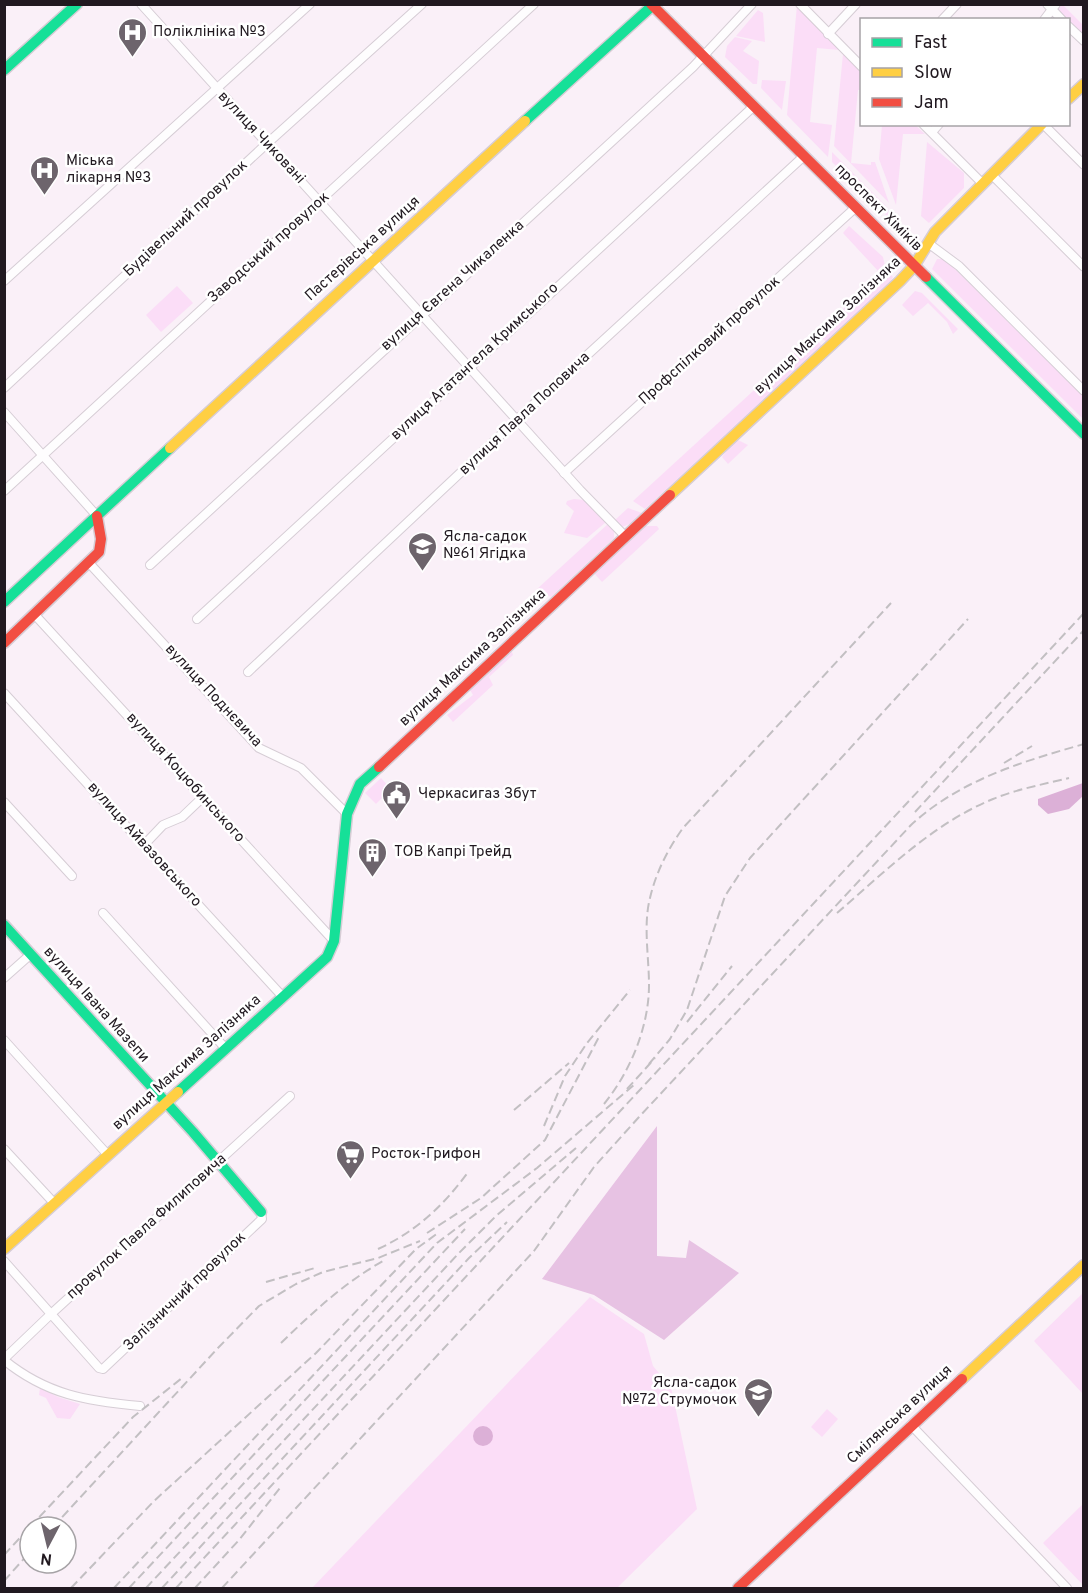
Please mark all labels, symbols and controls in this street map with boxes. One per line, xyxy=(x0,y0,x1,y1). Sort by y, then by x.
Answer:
hospital icon: Поліклініка №3 xyxy=(116,16,148,58)
legend xyxy=(860,18,1070,126)
place label: Поліклініка №3 xyxy=(153,23,266,42)
text: Fast xyxy=(914,32,947,55)
text: Slow xyxy=(914,62,952,85)
street label: вулиця Чиковані xyxy=(213,88,309,188)
text: Jam xyxy=(914,92,949,115)
place label: Міська лікарня №3 xyxy=(66,152,151,188)
hospital icon: Міська лікарня №3 xyxy=(29,154,61,196)
street label: Будівельний провулок xyxy=(120,157,252,281)
street label: проспект Хіміків xyxy=(830,160,926,256)
street label: Заводський провулок xyxy=(204,188,334,308)
street label: Пастерівська вулиця xyxy=(302,192,424,306)
street label: вулиця Євгена Чикаленка xyxy=(377,216,529,356)
street label: вулиця Максима Залізняка xyxy=(751,253,905,399)
street label: Профспілковий провулок xyxy=(635,272,785,410)
street label: вулиця Агатангела Кримського xyxy=(387,279,563,445)
street label: вулиця Павла Поповича xyxy=(456,348,594,480)
place label: Ясла-садок №61 Ягідка xyxy=(443,528,527,564)
school or university icon: Ясла-садок №61 Ягідка xyxy=(406,530,438,572)
street label: вулиця Максима Залізняка xyxy=(396,585,550,731)
street label: вулиця Поднєвича xyxy=(160,640,266,752)
street label: вулиця Коцюбинського xyxy=(122,709,248,847)
street label: вулиця Айвазовського xyxy=(83,778,205,912)
public building icon: Черкасигаз Збут xyxy=(381,778,413,820)
place label: Черкасигаз Збут xyxy=(418,785,537,804)
building icon: ТОВ Капрі Трейд xyxy=(357,836,389,878)
place label: ТОВ Капрі Трейд xyxy=(394,843,512,862)
street label: вулиця Івана Мазепи xyxy=(39,943,153,1067)
street label: вулиця Максима Залізняка xyxy=(109,991,265,1135)
supermarket icon: Росток-Грифон xyxy=(334,1138,366,1180)
place label: Росток-Грифон xyxy=(371,1145,481,1164)
street label: провулок Павла Филиповича xyxy=(63,1150,231,1304)
street label: Залізничний провулок xyxy=(120,1228,250,1356)
street label: Смілянська вулиця xyxy=(843,1361,957,1469)
place label: Ясла-садок №72 Струмочок xyxy=(622,1374,737,1410)
school or university icon: Ясла-садок №72 Струмочок xyxy=(742,1376,774,1418)
north arrow xyxy=(18,1515,78,1575)
text: N xyxy=(39,1547,53,1569)

